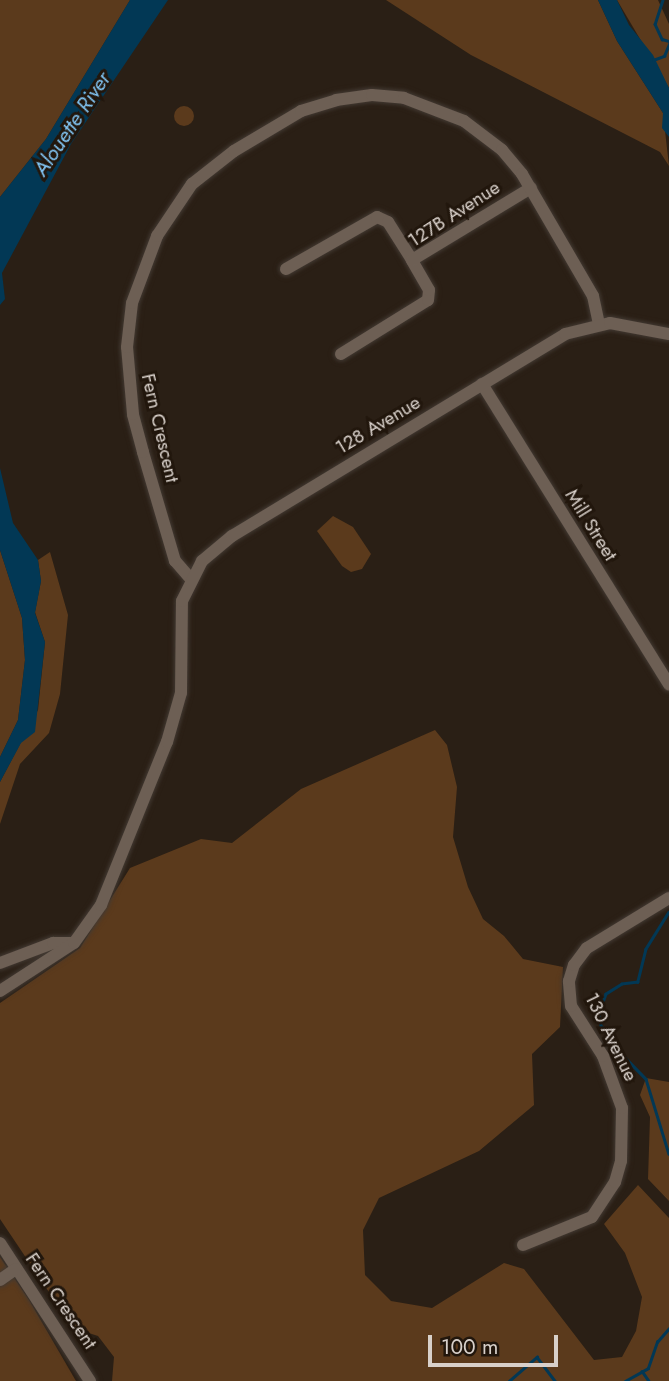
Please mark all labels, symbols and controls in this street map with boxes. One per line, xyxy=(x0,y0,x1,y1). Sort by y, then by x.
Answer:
water label: Alouette River xyxy=(28,67,116,181)
street label: 127B Avenue xyxy=(404,176,504,252)
street label: Fern Crescent xyxy=(136,371,184,485)
street label: 128 Avenue xyxy=(332,391,424,459)
street label: Mill Street xyxy=(560,485,622,565)
street label: 130 Avenue xyxy=(580,989,642,1085)
street label: Fern Crescent xyxy=(21,1249,101,1353)
scale bar xyxy=(431,1322,560,1366)
text: 100 m xyxy=(441,1332,498,1362)

